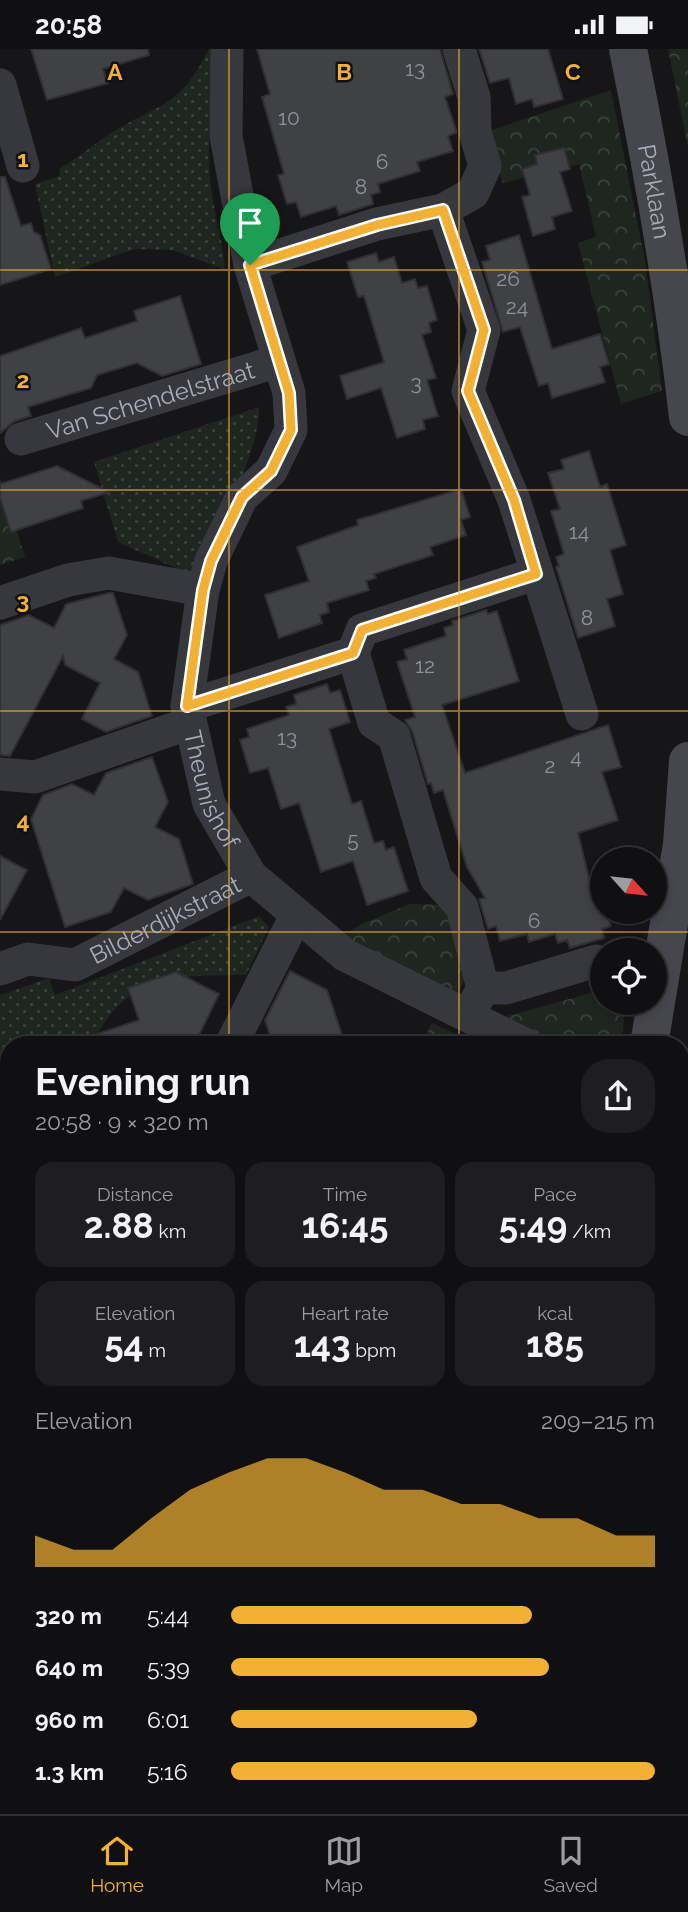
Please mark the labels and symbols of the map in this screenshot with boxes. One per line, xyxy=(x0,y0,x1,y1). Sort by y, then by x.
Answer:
house number: 13 xyxy=(405,56,425,81)
text: A xyxy=(107,58,123,85)
text: B xyxy=(336,58,352,85)
text: C xyxy=(565,58,581,85)
house number: 10 xyxy=(278,105,300,130)
street label: Parklaan xyxy=(632,142,677,241)
text: 1 xyxy=(17,145,29,172)
house number: 6 xyxy=(376,149,388,174)
house number: 8 xyxy=(355,174,367,199)
pin xyxy=(220,193,280,265)
house number: 26 xyxy=(496,266,520,291)
house number: 24 xyxy=(506,294,528,319)
street label: Van Schendelstraat xyxy=(43,355,258,445)
text: 2 xyxy=(17,366,29,393)
house number: 3 xyxy=(410,370,422,395)
house number: 14 xyxy=(569,519,589,544)
text: 3 xyxy=(17,587,29,614)
house number: 8 xyxy=(581,605,593,630)
house number: 12 xyxy=(415,653,435,678)
house number: 13 xyxy=(277,725,297,750)
street label: Theunishof xyxy=(178,727,247,854)
house number: 4 xyxy=(570,744,582,769)
house number: 2 xyxy=(545,753,555,778)
text: 4 xyxy=(16,807,30,834)
house number: 5 xyxy=(347,827,359,852)
north arrow xyxy=(590,847,667,924)
street label: Bilderdijkstraat xyxy=(85,869,245,970)
house number: 6 xyxy=(528,908,540,933)

